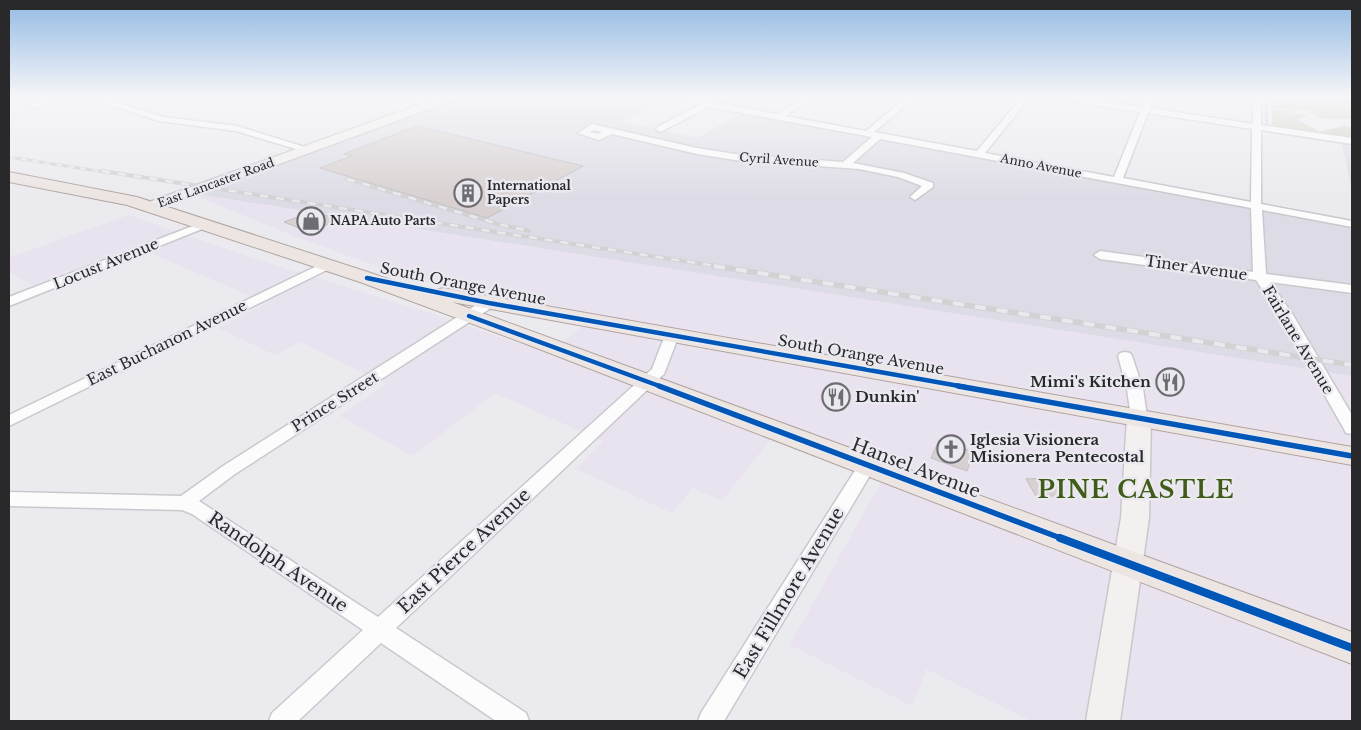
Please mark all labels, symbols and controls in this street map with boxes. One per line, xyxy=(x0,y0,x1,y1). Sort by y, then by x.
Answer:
street label: Cyril Avenue xyxy=(739,149,819,170)
street label: Anno Avenue xyxy=(998,150,1083,181)
street label: East Lancaster Road xyxy=(155,154,276,211)
building icon: International Papers xyxy=(453,178,483,208)
place label: International Papers xyxy=(487,178,572,207)
shop icon: NAPA Auto Parts xyxy=(296,206,326,236)
place label: NAPA Auto Parts xyxy=(330,213,436,228)
street label: Locust Avenue xyxy=(50,234,161,293)
street label: Tiner Avenue xyxy=(1144,251,1248,284)
street label: South Orange Avenue xyxy=(379,258,547,309)
street label: Fairlane Avenue xyxy=(1259,282,1338,397)
street label: East Buchanon Avenue xyxy=(84,296,250,390)
street label: South Orange Avenue xyxy=(777,331,946,378)
street label: Prince Street xyxy=(288,367,382,436)
restaurant icon: Mimi's Kitchen xyxy=(1155,367,1185,397)
place label: Mimi's Kitchen xyxy=(1030,372,1151,391)
restaurant icon: Dunkin' xyxy=(821,382,851,412)
place label: Dunkin' xyxy=(855,387,919,406)
place label: Iglesia Visionera Misionera Pentecostal xyxy=(970,430,1145,466)
street label: Hansel Avenue xyxy=(848,433,984,503)
church icon: Iglesia Visionera Misionera Pentecostal xyxy=(936,434,966,464)
district label: PINE CASTLE xyxy=(1038,475,1234,504)
street label: East Pierce Avenue xyxy=(393,484,535,618)
street label: East Fillmore Avenue xyxy=(729,503,849,683)
street label: Randolph Avenue xyxy=(204,507,352,617)

